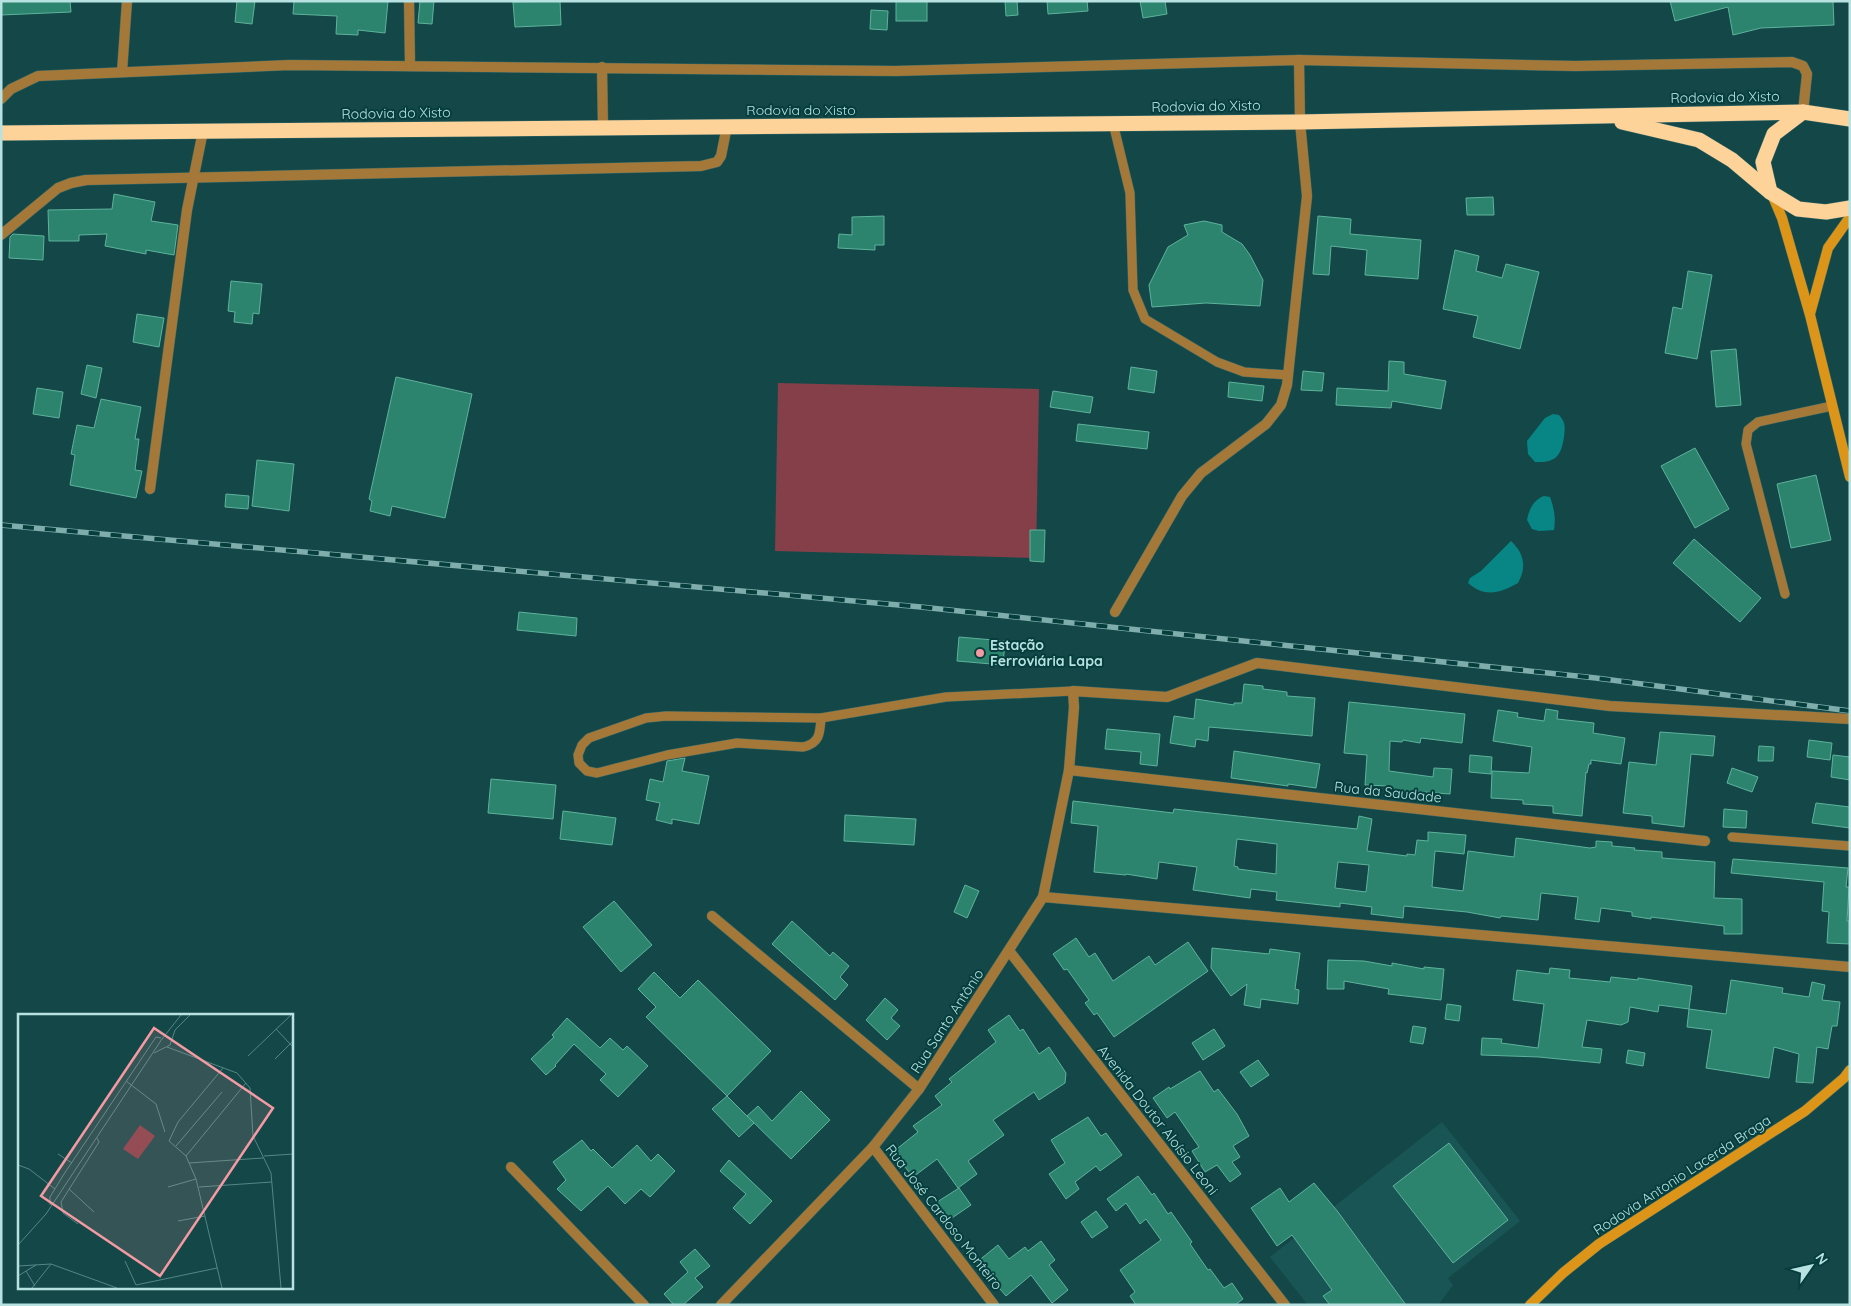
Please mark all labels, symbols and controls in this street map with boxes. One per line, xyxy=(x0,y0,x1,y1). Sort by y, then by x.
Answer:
street label: Rodovia do Xisto xyxy=(1670,87,1780,107)
street label: Rodovia do Xisto xyxy=(1151,96,1261,116)
street label: Rodovia do Xisto xyxy=(746,101,856,119)
street label: Rodovia do Xisto xyxy=(341,103,451,123)
place label: Estação Ferroviária Lapa xyxy=(990,636,1103,670)
marker: Estação Ferroviária Lapa xyxy=(974,647,986,659)
street label: Rua da Saudade xyxy=(1333,777,1443,807)
street label: Rua Santo Antônio xyxy=(907,965,987,1077)
inset map xyxy=(18,1014,292,1288)
street label: Avenida Doutor Aloísio Leoni xyxy=(1094,1042,1222,1198)
street label: Rodovia Antonio Lacerda Braga xyxy=(1590,1111,1774,1239)
street label: Rua José Cardoso Monteiro xyxy=(881,1141,1007,1293)
north arrow xyxy=(1786,1241,1836,1291)
text: N xyxy=(1811,1249,1832,1268)

